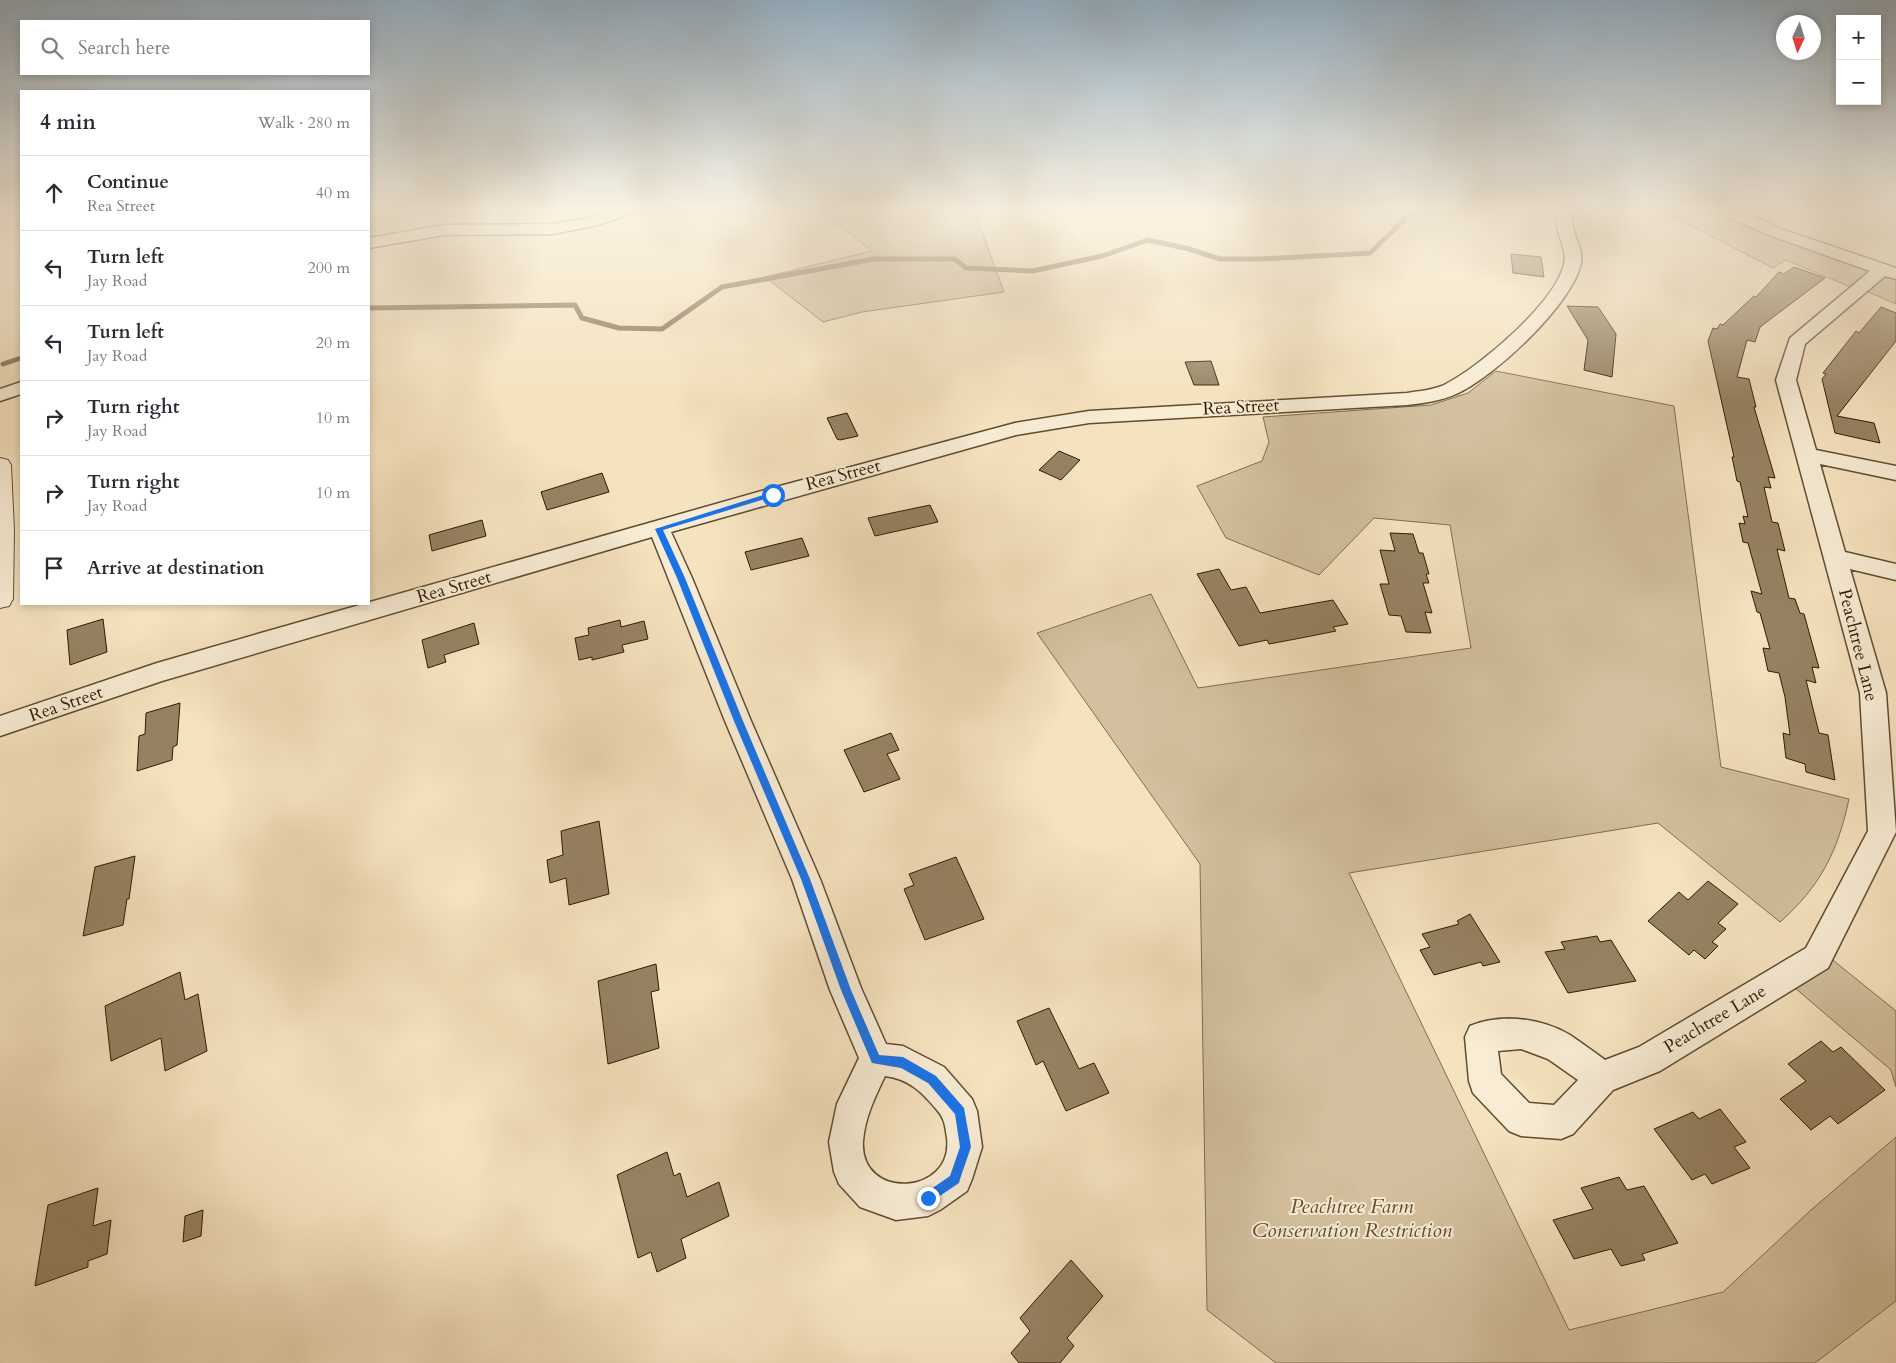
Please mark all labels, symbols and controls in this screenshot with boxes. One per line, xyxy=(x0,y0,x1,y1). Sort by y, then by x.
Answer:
north arrow xyxy=(1776,15,1821,60)
map controls xyxy=(1836,15,1881,105)
button: + xyxy=(1836,15,1881,60)
search box xyxy=(20,20,370,75)
icon: search xyxy=(38,34,66,62)
text: Search here xyxy=(78,35,170,61)
button: − xyxy=(1836,60,1881,105)
text: 4 min xyxy=(40,108,96,137)
text: Walk · 280 m xyxy=(258,112,350,134)
text: Continue xyxy=(87,169,169,195)
icon: ahead xyxy=(40,179,68,207)
text: 40 m xyxy=(316,182,350,204)
text: Rea Street xyxy=(87,195,155,217)
text: Turn left xyxy=(87,244,164,270)
icon: left xyxy=(40,254,68,282)
text: 200 m xyxy=(308,257,350,279)
text: Jay Road xyxy=(87,270,147,292)
text: Turn left xyxy=(87,319,164,345)
icon: left xyxy=(40,329,68,357)
text: 20 m xyxy=(316,332,350,354)
text: Jay Road xyxy=(87,345,147,367)
street label: Rea Street xyxy=(1202,392,1280,421)
text: Turn right xyxy=(87,394,179,420)
icon: right xyxy=(40,404,68,432)
text: 10 m xyxy=(316,407,350,429)
text: Jay Road xyxy=(87,420,147,442)
street label: Rea Street xyxy=(803,453,884,497)
text: Turn right xyxy=(87,469,179,495)
icon: right xyxy=(40,479,68,507)
text: 10 m xyxy=(316,482,350,504)
route start xyxy=(762,484,785,507)
text: Jay Road xyxy=(87,495,147,517)
icon: arrive xyxy=(40,554,68,582)
text: Arrive at destination xyxy=(87,555,264,581)
street label: Rea Street xyxy=(414,564,495,610)
street label: Peachtree Lane xyxy=(1832,586,1884,704)
street label: Rea Street xyxy=(26,680,107,728)
street label: Peachtree Lane xyxy=(1659,979,1771,1059)
route end xyxy=(917,1187,940,1210)
park label: Peachtree Farm Conservation Restriction xyxy=(1252,1192,1453,1245)

